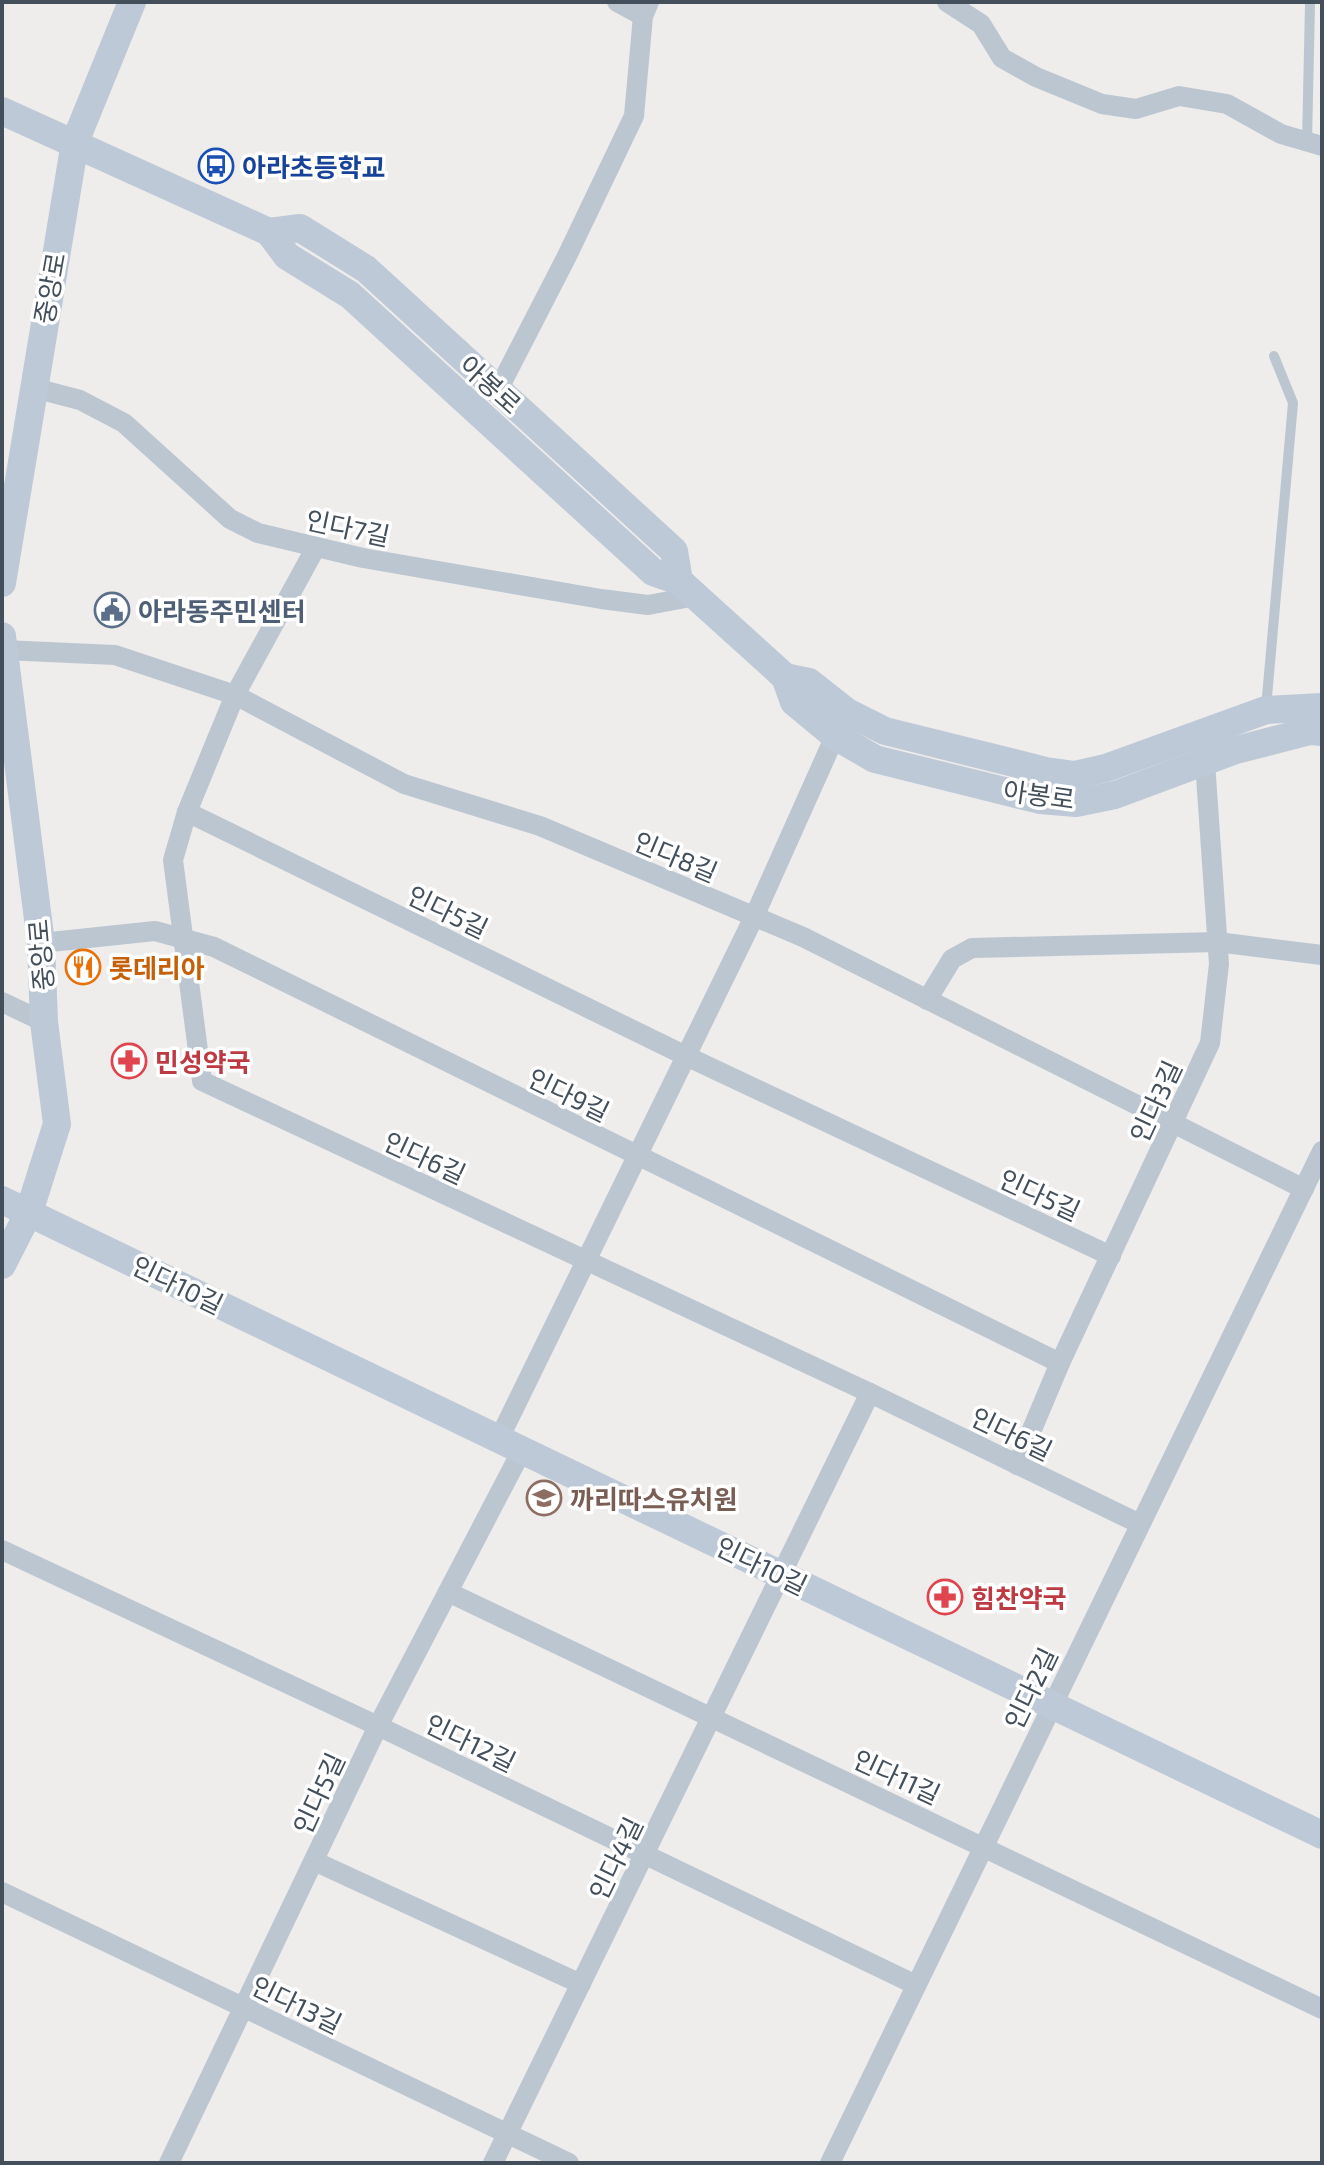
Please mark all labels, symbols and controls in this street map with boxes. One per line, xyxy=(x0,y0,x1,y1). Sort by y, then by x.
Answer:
bus stop icon: 아라초등학교 xyxy=(197,147,235,185)
place label: 아라초등학교 xyxy=(242,151,386,182)
street label: 중앙로 xyxy=(28,250,70,326)
street label: 아봉로 xyxy=(454,348,528,420)
street label: 인다7길 xyxy=(303,503,393,551)
public building icon: 아라동주민센터 xyxy=(93,591,131,629)
place label: 아라동주민센터 xyxy=(138,595,305,626)
street label: 아봉로 xyxy=(1001,774,1077,814)
street label: 인다8길 xyxy=(630,825,722,887)
street label: 인다5길 xyxy=(403,878,493,944)
street label: 중앙로 xyxy=(21,918,59,992)
restaurant icon: 롯데리아 xyxy=(64,948,102,986)
place label: 롯데리아 xyxy=(109,952,205,983)
pharmacy icon: 민성약국 xyxy=(110,1042,148,1080)
place label: 민성약국 xyxy=(155,1046,251,1077)
street label: 인다3길 xyxy=(1123,1055,1187,1147)
street label: 인다9길 xyxy=(523,1061,615,1127)
street label: 인다6길 xyxy=(379,1125,471,1189)
street label: 인다5길 xyxy=(995,1162,1085,1226)
street label: 인다10길 xyxy=(127,1249,229,1319)
street label: 인다6길 xyxy=(966,1400,1058,1466)
school or university icon: 까리따스유치원 xyxy=(525,1479,563,1517)
place label: 까리따스유치원 xyxy=(570,1483,737,1514)
street label: 인다10길 xyxy=(711,1530,813,1600)
pharmacy icon: 힘찬약국 xyxy=(926,1578,964,1616)
place label: 힘찬약국 xyxy=(971,1582,1067,1613)
street label: 인다2길 xyxy=(997,1642,1063,1734)
street label: 인다12길 xyxy=(421,1707,521,1777)
street label: 인다11길 xyxy=(849,1742,945,1810)
street label: 인다5길 xyxy=(286,1748,350,1838)
street label: 인다4길 xyxy=(582,1812,648,1904)
street label: 인다13길 xyxy=(247,1969,347,2039)

